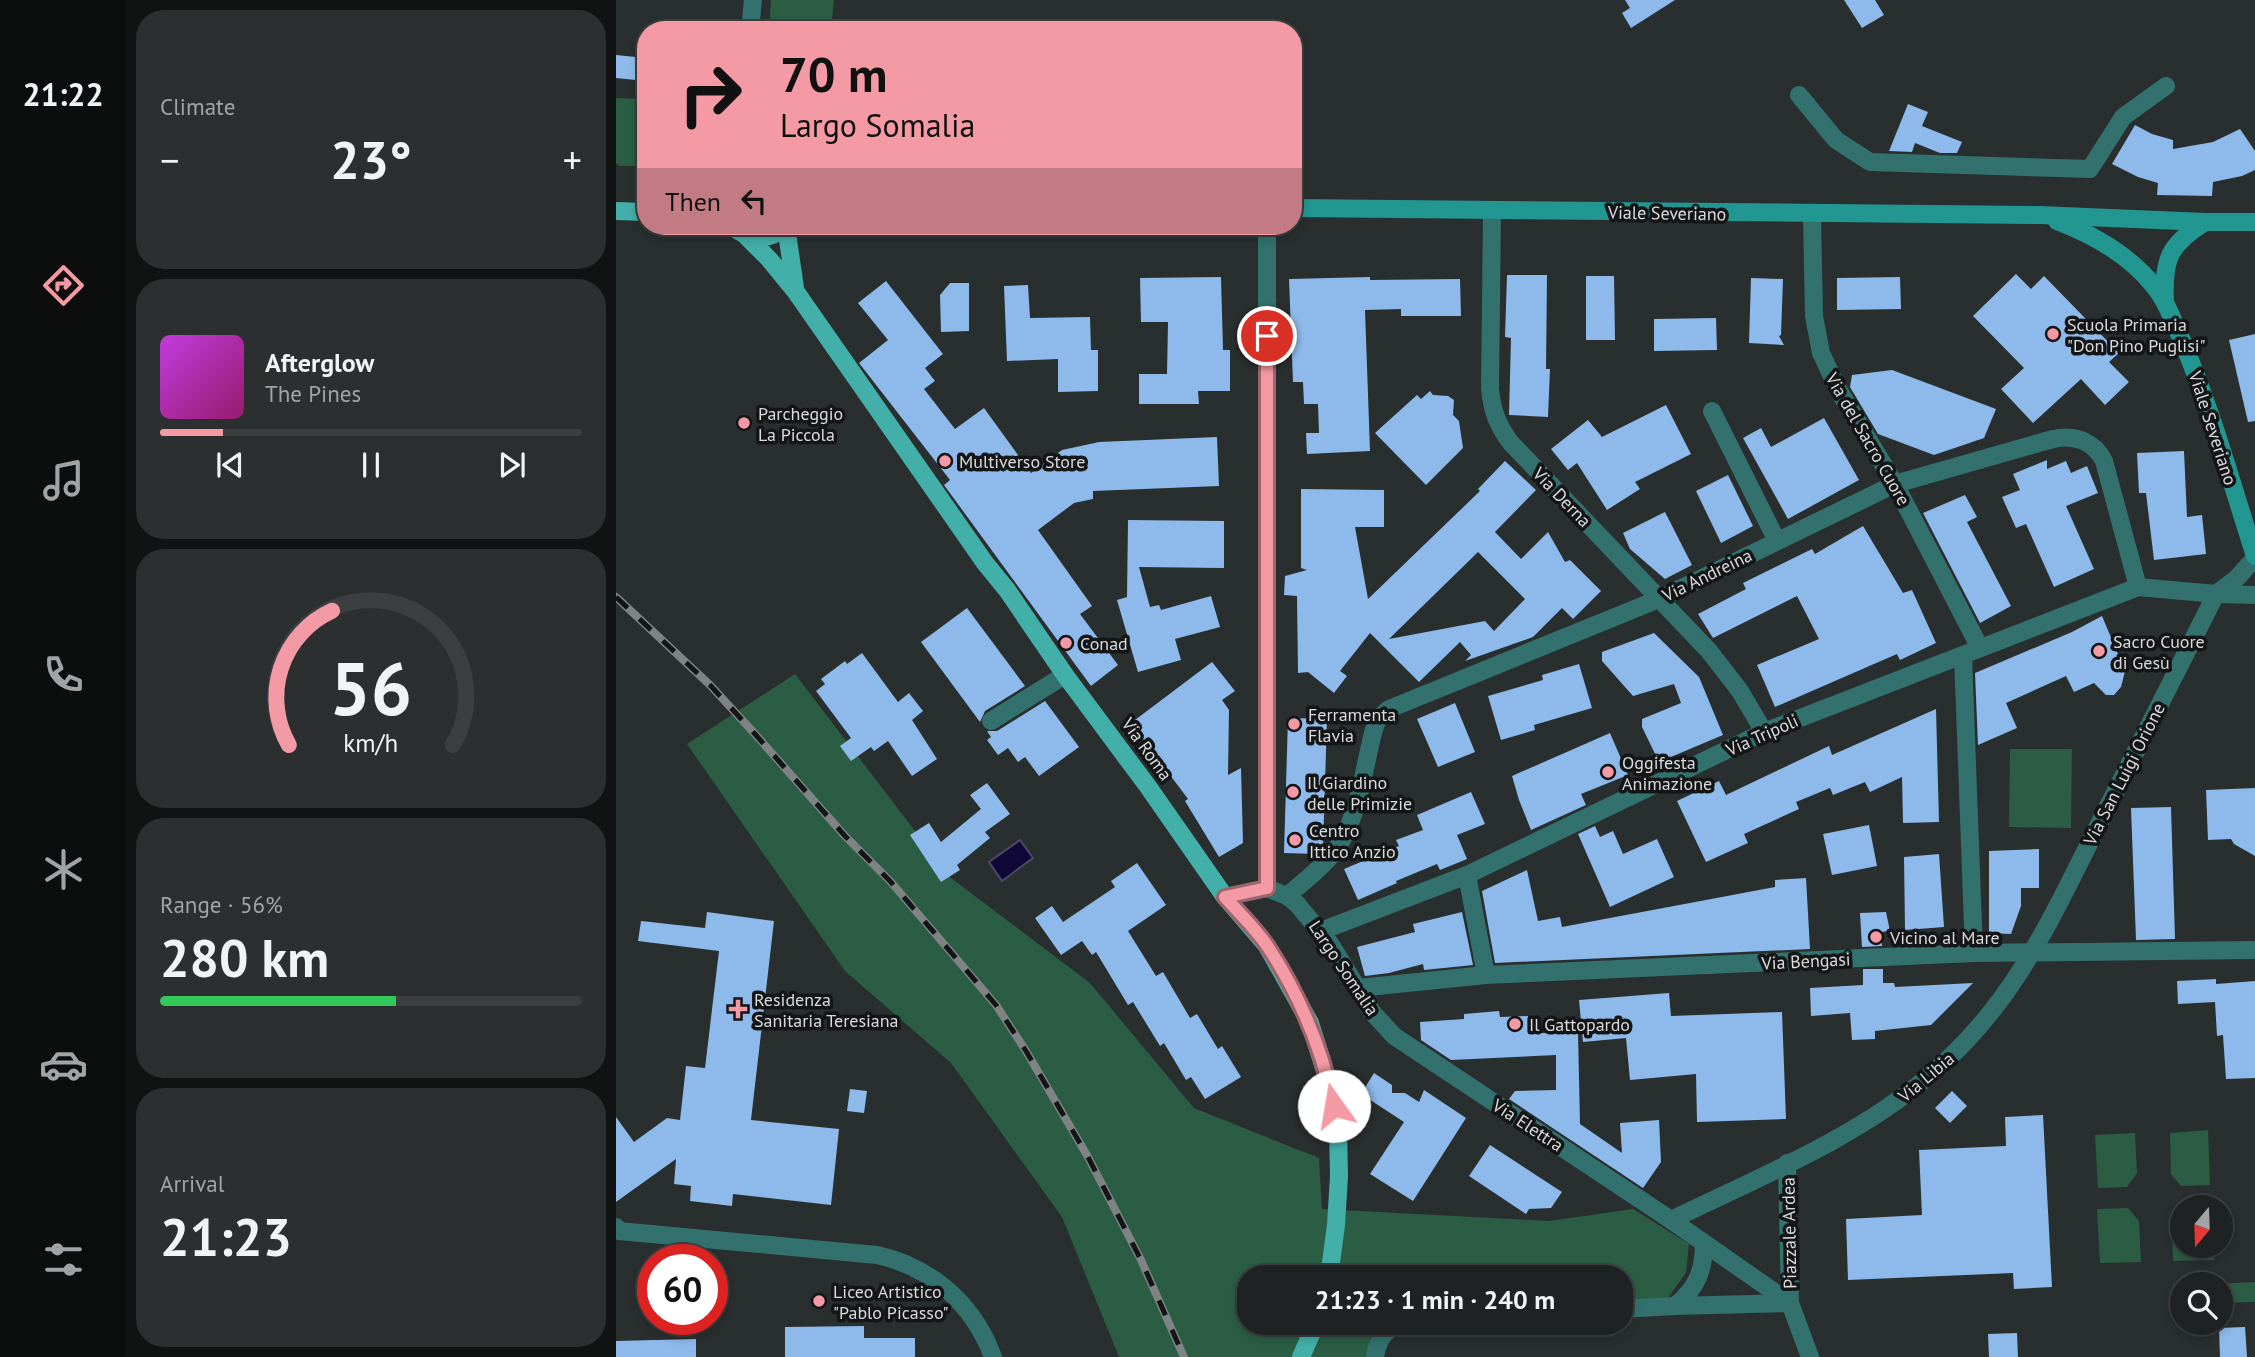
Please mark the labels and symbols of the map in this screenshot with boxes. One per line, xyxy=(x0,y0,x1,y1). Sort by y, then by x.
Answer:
street label: Viale Severiano xyxy=(1607,200,1726,226)
pin xyxy=(1237,306,1297,366)
place label: Scuola Primaria "Don Pino Puglisi" xyxy=(2067,313,2206,357)
marker: Scuola Primaria "Don Pino Puglisi" xyxy=(2045,326,2061,342)
street label: Viale Severiano xyxy=(2183,367,2242,488)
street label: Via del Sacro Cuore xyxy=(1820,368,1915,509)
place label: Parcheggio La Piccola xyxy=(758,402,843,446)
marker: Parcheggio La Piccola xyxy=(736,415,752,431)
place label: Multiverso Store xyxy=(959,450,1085,473)
marker: Multiverso Store xyxy=(937,453,953,469)
street label: Via Derna xyxy=(1527,461,1596,532)
street label: Via Andreina xyxy=(1657,543,1756,607)
place label: Sacro Cuore di Gesù xyxy=(2113,630,2205,674)
place label: Conad xyxy=(1080,632,1128,655)
marker: Conad xyxy=(1058,635,1074,651)
marker: Sacro Cuore di Gesù xyxy=(2091,643,2107,659)
street label: Via San Luigi Orione xyxy=(2078,699,2170,850)
place label: Ferramenta Flavia xyxy=(1308,703,1396,747)
street label: Via Tripoli xyxy=(1721,709,1802,762)
street label: Via Roma xyxy=(1116,712,1177,785)
marker: Ferramenta Flavia xyxy=(1286,716,1302,732)
place label: Oggifesta Animazione xyxy=(1622,751,1712,795)
marker: Oggifesta Animazione xyxy=(1600,764,1616,780)
place label: Il Giardino delle Primizie xyxy=(1307,771,1412,815)
marker: Il Giardino delle Primizie xyxy=(1285,784,1301,800)
place label: Centro Ittico Anzio xyxy=(1309,819,1396,863)
marker: Centro Ittico Anzio xyxy=(1287,832,1303,848)
street label: Largo Somalia xyxy=(1304,916,1384,1020)
place label: Vicino al Mare xyxy=(1889,926,2000,949)
marker: Vicino al Mare xyxy=(1868,929,1884,945)
street label: Via Bengasi xyxy=(1760,947,1851,975)
place label: Residenza Sanitaria Teresiana xyxy=(754,988,899,1032)
marker: Residenza Sanitaria Teresiana xyxy=(728,999,748,1019)
place label: Il Gattopardo xyxy=(1529,1013,1630,1036)
marker: Il Gattopardo xyxy=(1507,1016,1523,1032)
street label: Via Libia xyxy=(1892,1047,1959,1108)
position arrow xyxy=(1297,1069,1371,1143)
street label: Via Elettra xyxy=(1487,1093,1568,1156)
street label: Piazzale Ardea xyxy=(1777,1177,1801,1289)
north arrow xyxy=(2170,1195,2233,1258)
speed limit sign: 60 xyxy=(637,1244,728,1335)
place label: Liceo Artistico "Pablo Picasso" xyxy=(833,1280,949,1324)
marker: Liceo Artistico "Pablo Picasso" xyxy=(811,1293,827,1309)

